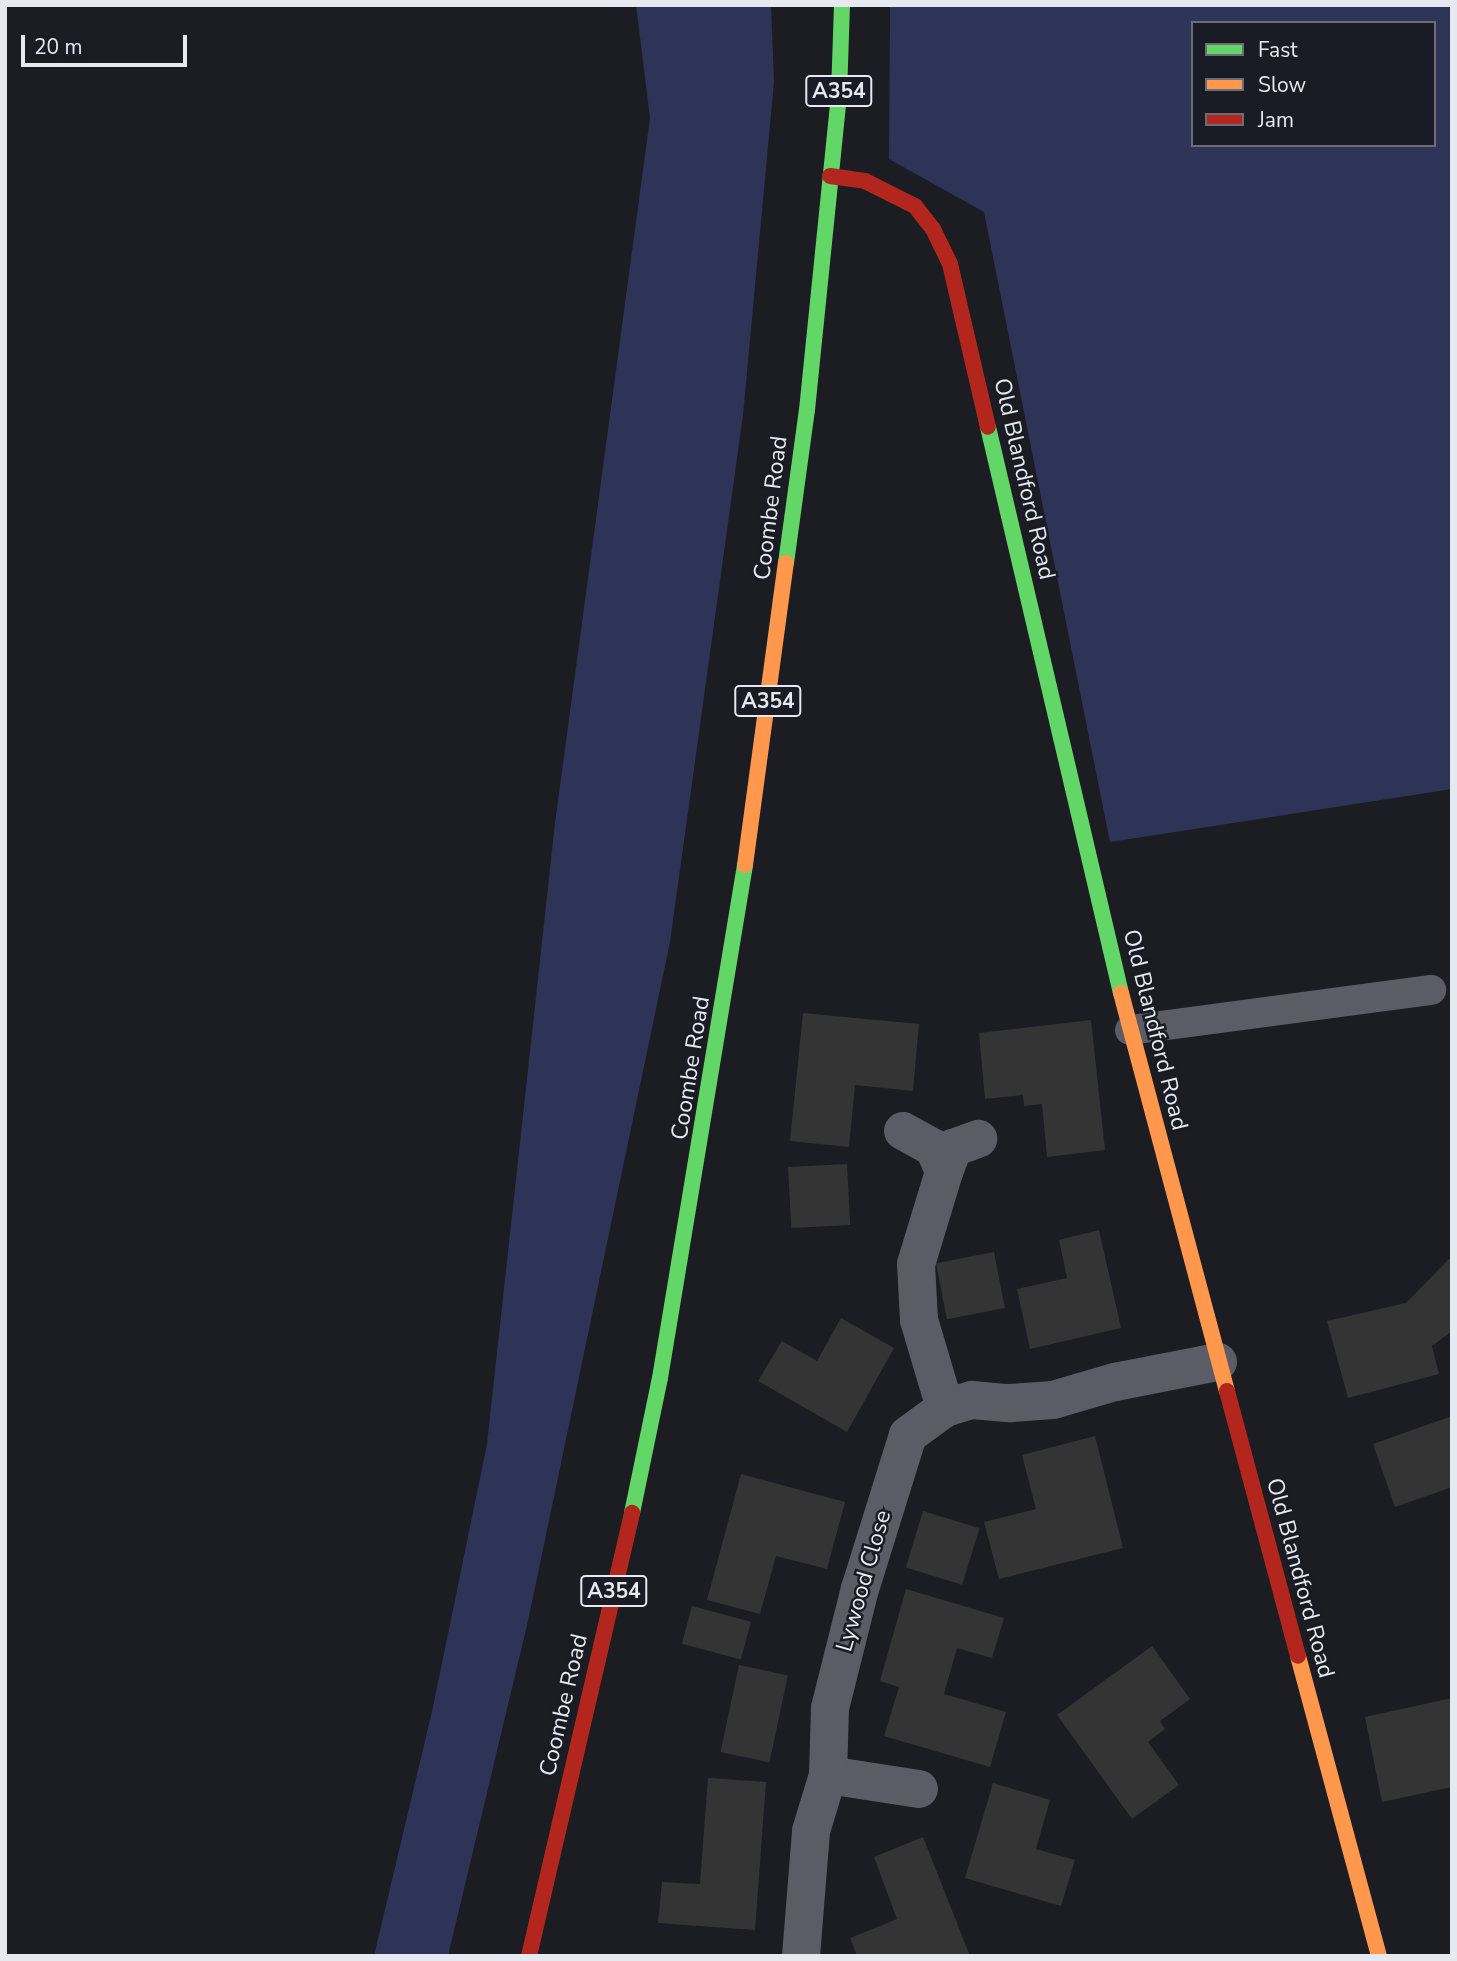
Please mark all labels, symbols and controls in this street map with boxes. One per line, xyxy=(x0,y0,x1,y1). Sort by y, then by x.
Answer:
scale bar xyxy=(24,21,191,65)
legend xyxy=(1191,21,1436,147)
text: 20 m xyxy=(34,33,83,61)
text: Fast xyxy=(1258,36,1298,64)
text: Slow xyxy=(1258,71,1306,99)
road number: A354 xyxy=(804,74,874,108)
text: Jam xyxy=(1258,106,1294,134)
street label: Old Blandford Road xyxy=(987,376,1061,582)
street label: Coombe Road xyxy=(748,434,794,582)
road number: A354 xyxy=(733,684,803,718)
street label: Old Blandford Road xyxy=(1117,927,1193,1133)
street label: Coombe Road xyxy=(666,994,716,1142)
street label: Old Blandford Road xyxy=(1260,1475,1340,1681)
street label: Lywood Close xyxy=(831,1507,897,1655)
road number: A354 xyxy=(579,1574,649,1608)
street label: Coombe Road xyxy=(534,1631,594,1779)

